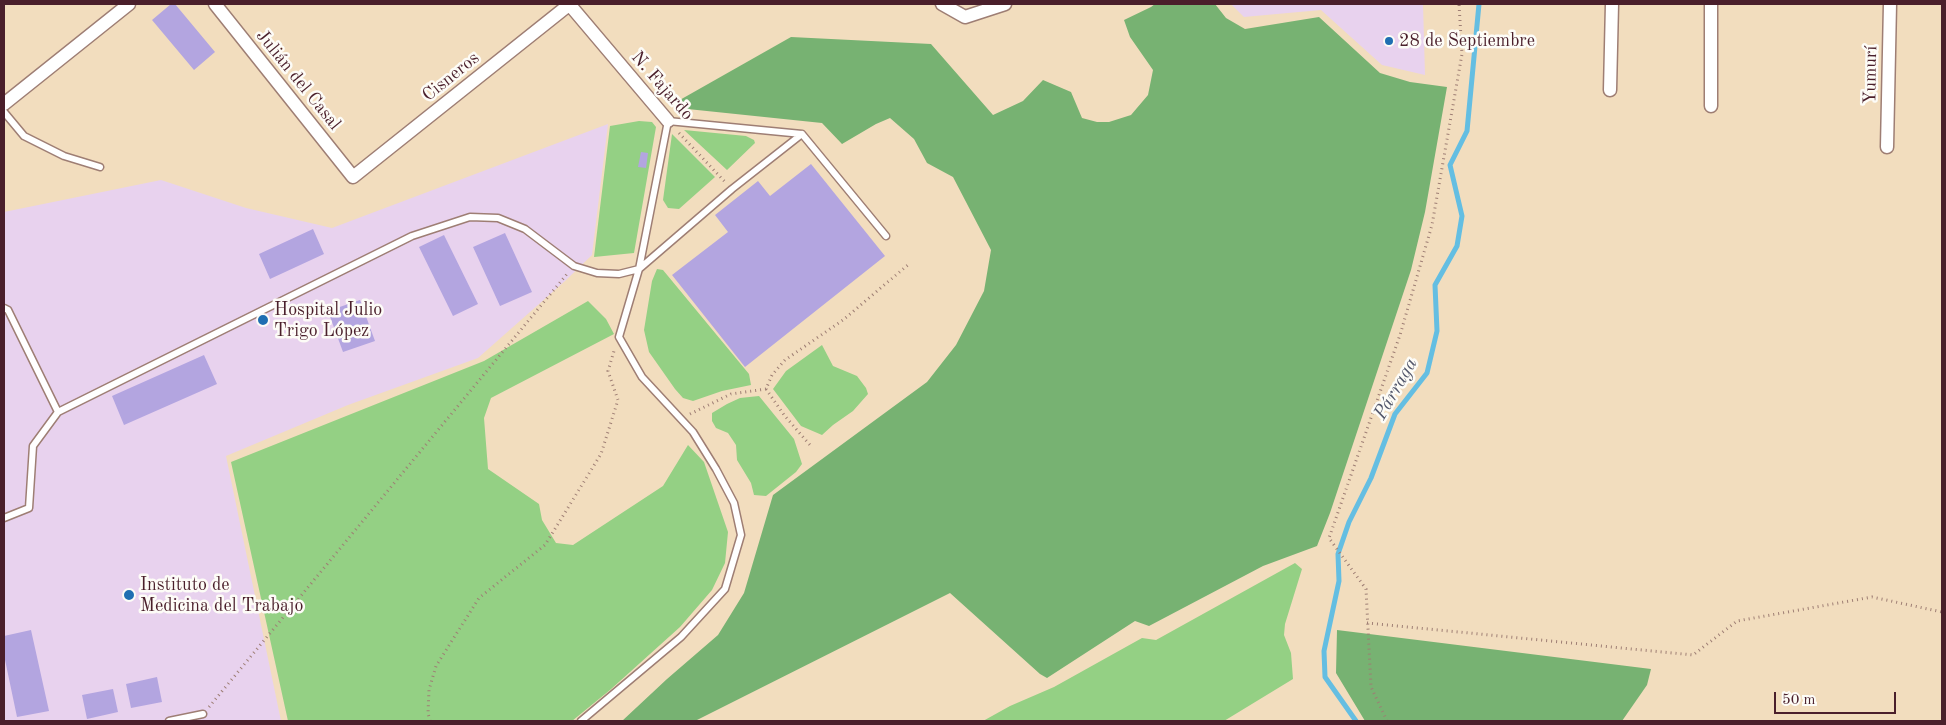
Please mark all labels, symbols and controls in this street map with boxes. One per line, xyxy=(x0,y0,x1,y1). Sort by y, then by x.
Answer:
street label: Julián del Casal xyxy=(251,25,345,135)
place label: 28 de Septiembre xyxy=(1399,30,1535,52)
marker: 28 de Septiembre xyxy=(1383,35,1395,47)
street label: Yumurí xyxy=(1860,46,1882,104)
street label: N. Fajardo xyxy=(626,47,698,125)
street label: Cisneros xyxy=(418,48,484,106)
place label: Hospital Julio Trigo López xyxy=(274,299,382,342)
marker: Hospital Julio Trigo López xyxy=(256,313,270,327)
water label: Párraga xyxy=(1369,354,1423,424)
place label: Instituto de Medicina del Trabajo xyxy=(140,574,303,616)
marker: Instituto de Medicina del Trabajo xyxy=(122,588,136,602)
scale bar xyxy=(1776,682,1898,714)
text: 50 m xyxy=(1782,693,1816,708)

